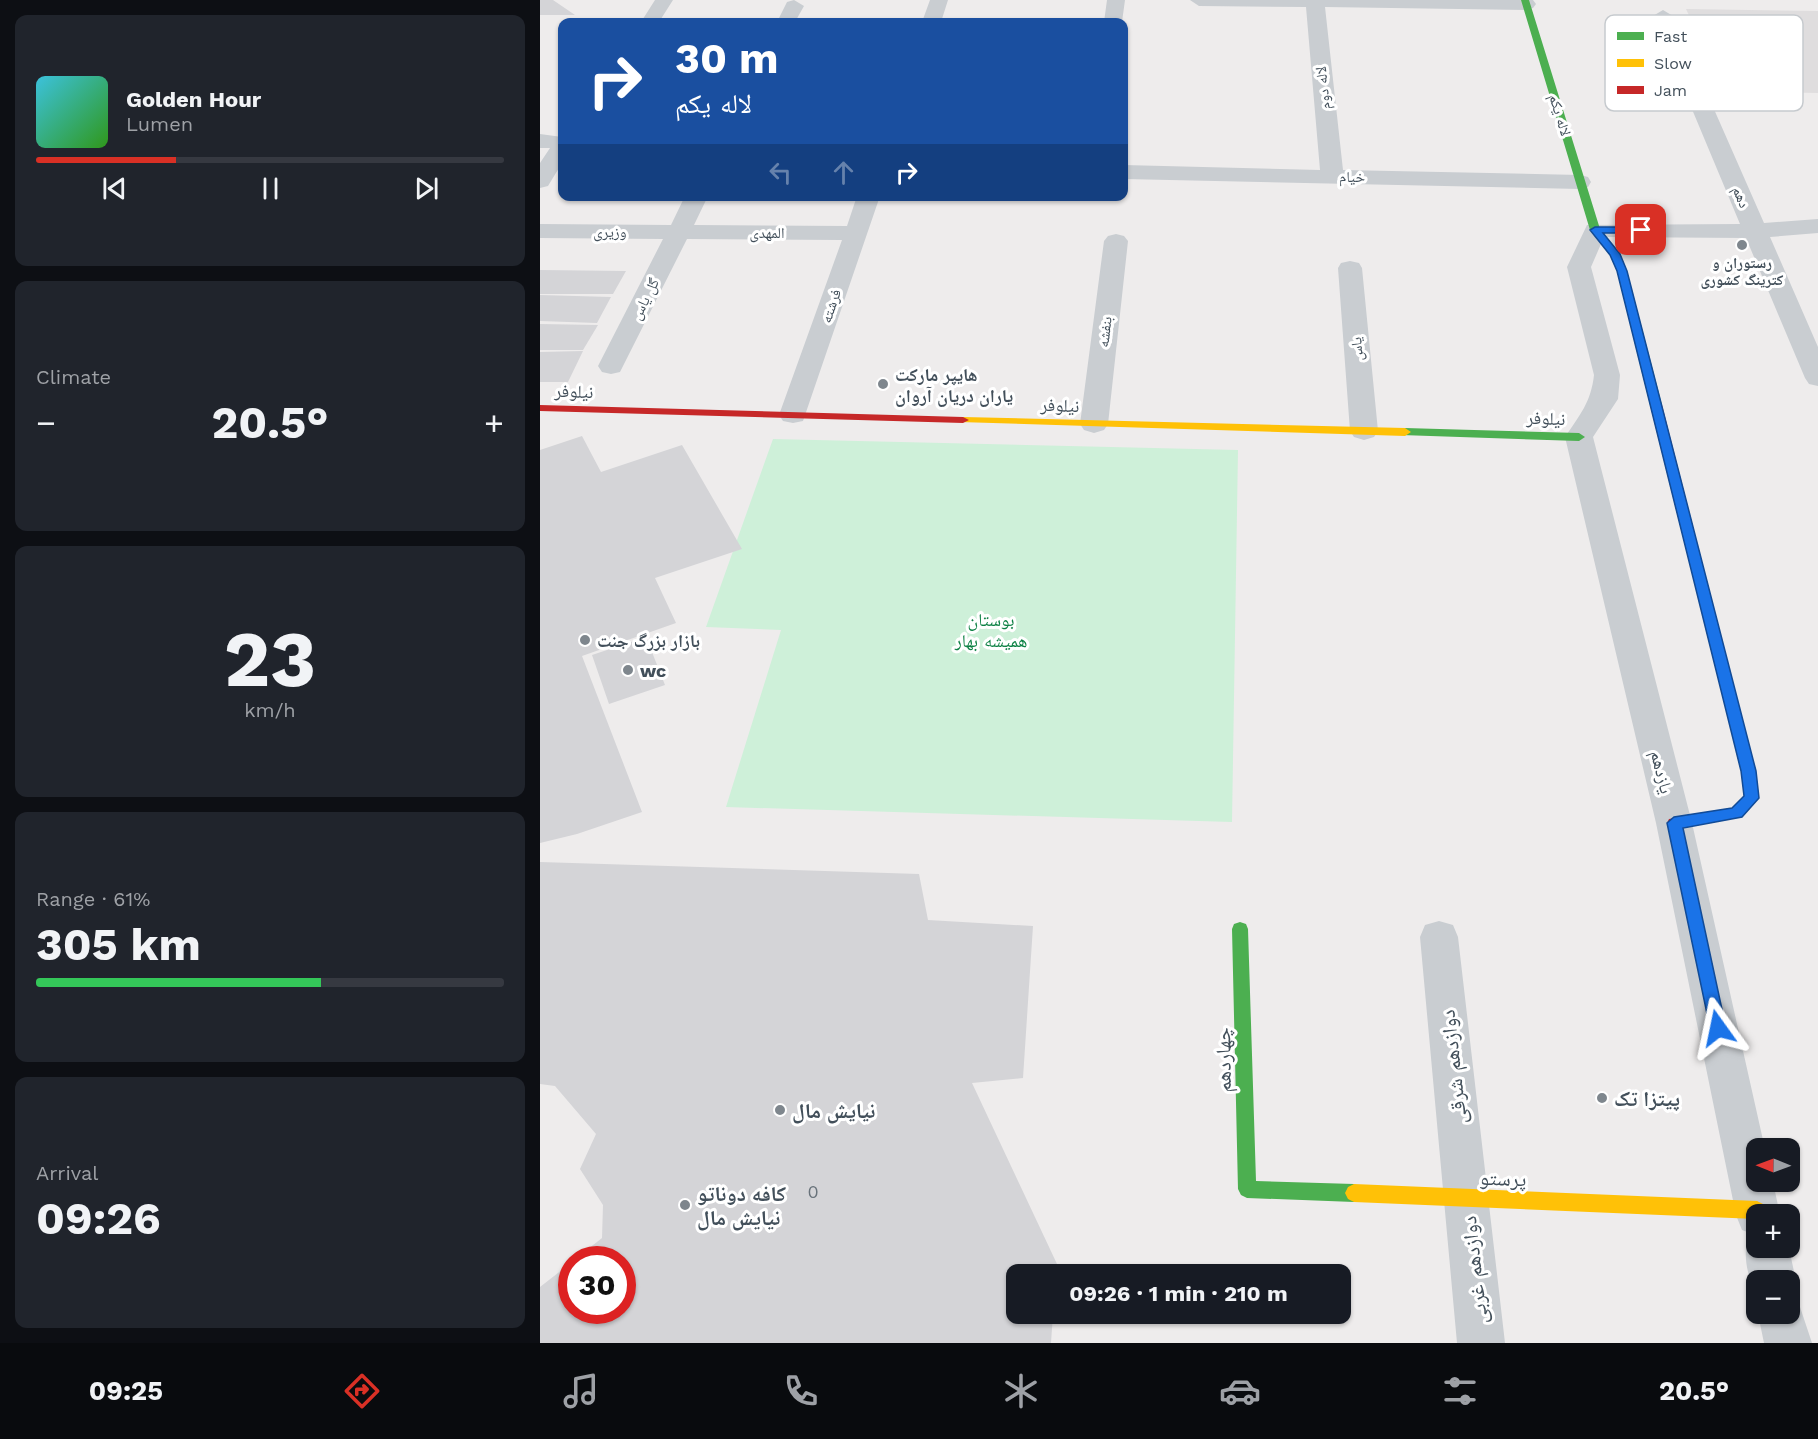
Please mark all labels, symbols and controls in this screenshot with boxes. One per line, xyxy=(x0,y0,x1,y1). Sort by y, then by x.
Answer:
legend xyxy=(1605,15,1803,111)
text: Fast xyxy=(1654,27,1687,46)
text: 30 m xyxy=(675,34,779,83)
icon: right xyxy=(576,42,654,120)
text: Slow xyxy=(1654,54,1692,73)
street label: لاله دوم xyxy=(1312,65,1335,111)
text: Jam xyxy=(1654,81,1687,100)
text: Golden Hour xyxy=(126,87,261,112)
text: لاله یکم xyxy=(675,88,752,120)
street label: لاله یکم xyxy=(1544,92,1575,138)
text: Lumen xyxy=(126,112,193,136)
icon: left xyxy=(764,156,797,189)
icon: ahead xyxy=(827,156,860,189)
icon: right xyxy=(890,156,923,189)
street label: خیام xyxy=(1339,168,1366,187)
icon: previous xyxy=(98,172,131,205)
icon: pause xyxy=(254,172,287,205)
icon: next xyxy=(410,172,443,205)
street label: دهم xyxy=(1728,183,1754,211)
pin xyxy=(1615,204,1666,255)
icon: arrive xyxy=(1624,213,1657,246)
street label: وزیری xyxy=(593,223,627,242)
street label: المهدی xyxy=(749,224,785,243)
marker: رستوران و کترینگ کشوری xyxy=(1735,238,1749,252)
place label: رستوران و کترینگ کشوری xyxy=(1701,254,1784,289)
street label: گل یاس xyxy=(627,275,664,323)
street label: فرشته xyxy=(817,287,845,325)
street label: بنفشه xyxy=(1094,315,1116,349)
street label: یاس xyxy=(1347,336,1368,362)
place label: هایپر مارکت یاران دریان آروان xyxy=(895,364,1013,407)
text: Climate xyxy=(36,365,111,389)
marker: هایپر مارکت یاران دریان آروان xyxy=(876,377,890,391)
street label: نیلوفر xyxy=(553,380,594,402)
street label: نیلوفر xyxy=(1039,394,1080,416)
text: 20.5° xyxy=(212,396,328,449)
text: − xyxy=(36,403,56,442)
text: + xyxy=(484,403,504,442)
street label: نیلوفر xyxy=(1525,407,1566,429)
park label: بوستان همیشه بهار xyxy=(954,609,1027,651)
text: 23 xyxy=(224,613,316,705)
place label: بازار بزرگ جنت xyxy=(597,630,700,651)
marker: بازار بزرگ جنت xyxy=(578,633,592,647)
place label: wc xyxy=(640,660,666,681)
marker: wc xyxy=(621,663,635,677)
text: km/h xyxy=(244,698,296,722)
street label: یازدهم xyxy=(1645,748,1677,796)
text: Range · 61% xyxy=(36,887,150,911)
text: 305 km xyxy=(36,918,201,971)
position arrow xyxy=(1686,996,1750,1060)
street label: دوازدهم شرقی xyxy=(1435,1008,1473,1125)
street label: چهاردهم xyxy=(1210,1027,1238,1093)
place label: پیتزا تک xyxy=(1614,1086,1680,1111)
marker: پیتزا تک xyxy=(1595,1091,1609,1105)
place label: نیایش مال xyxy=(792,1098,875,1124)
marker: نیایش مال xyxy=(773,1103,787,1117)
north arrow xyxy=(1746,1138,1800,1192)
map controls xyxy=(1746,1138,1800,1324)
text: Arrival xyxy=(36,1161,98,1185)
street label: پرستو xyxy=(1479,1165,1527,1191)
place label: کافه دوناتو نیایش مال xyxy=(697,1181,786,1231)
house number: 0 xyxy=(807,1181,819,1202)
text: 09:26 xyxy=(36,1192,161,1245)
marker: کافه دوناتو نیایش مال xyxy=(678,1198,692,1212)
button: + xyxy=(1746,1204,1800,1258)
street label: دوازدهم غربی xyxy=(1456,1215,1494,1325)
speed limit sign: 30 xyxy=(558,1246,636,1324)
button: − xyxy=(1746,1270,1800,1324)
text: 09:26 · 1 min · 210 m xyxy=(1069,1281,1288,1306)
icon: directions xyxy=(341,1370,383,1412)
icon: music xyxy=(560,1370,602,1412)
icon: phone xyxy=(780,1370,822,1412)
icon: climate xyxy=(1000,1370,1042,1412)
icon: car xyxy=(1219,1370,1261,1412)
icon: filters xyxy=(1439,1370,1481,1412)
text: 09:25 xyxy=(89,1375,163,1407)
text: 20.5° xyxy=(1659,1375,1729,1407)

